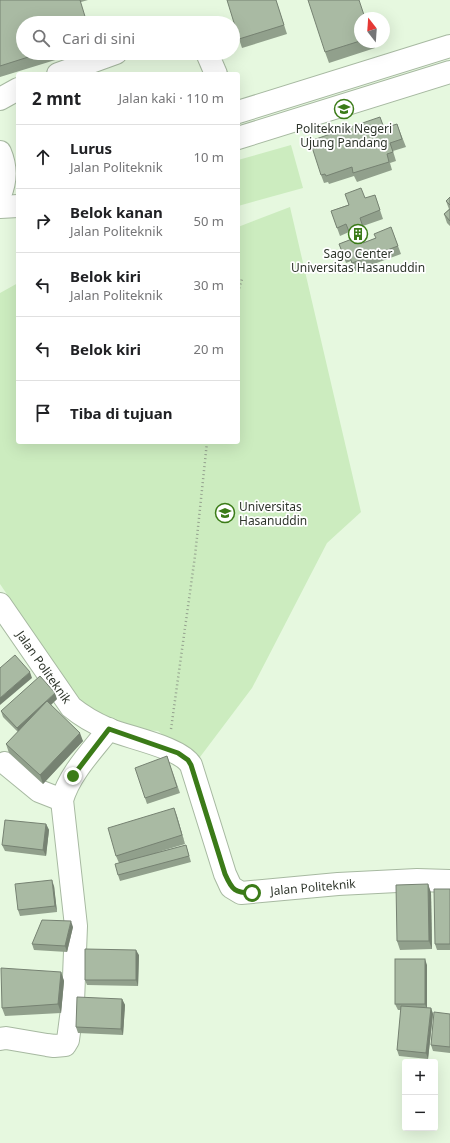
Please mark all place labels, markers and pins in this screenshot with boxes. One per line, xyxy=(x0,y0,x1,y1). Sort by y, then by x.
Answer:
school or university icon: Politeknik Negeri Ujung Pandang xyxy=(333,98,355,120)
place label: Politeknik Negeri Ujung Pandang xyxy=(296,120,392,151)
building icon: Sago Center Universitas Hasanuddin xyxy=(347,223,369,245)
place label: Sago Center Universitas Hasanuddin xyxy=(291,245,425,276)
place label: Universitas Hasanuddin xyxy=(239,498,307,529)
school or university icon: Universitas Hasanuddin xyxy=(214,502,236,524)

